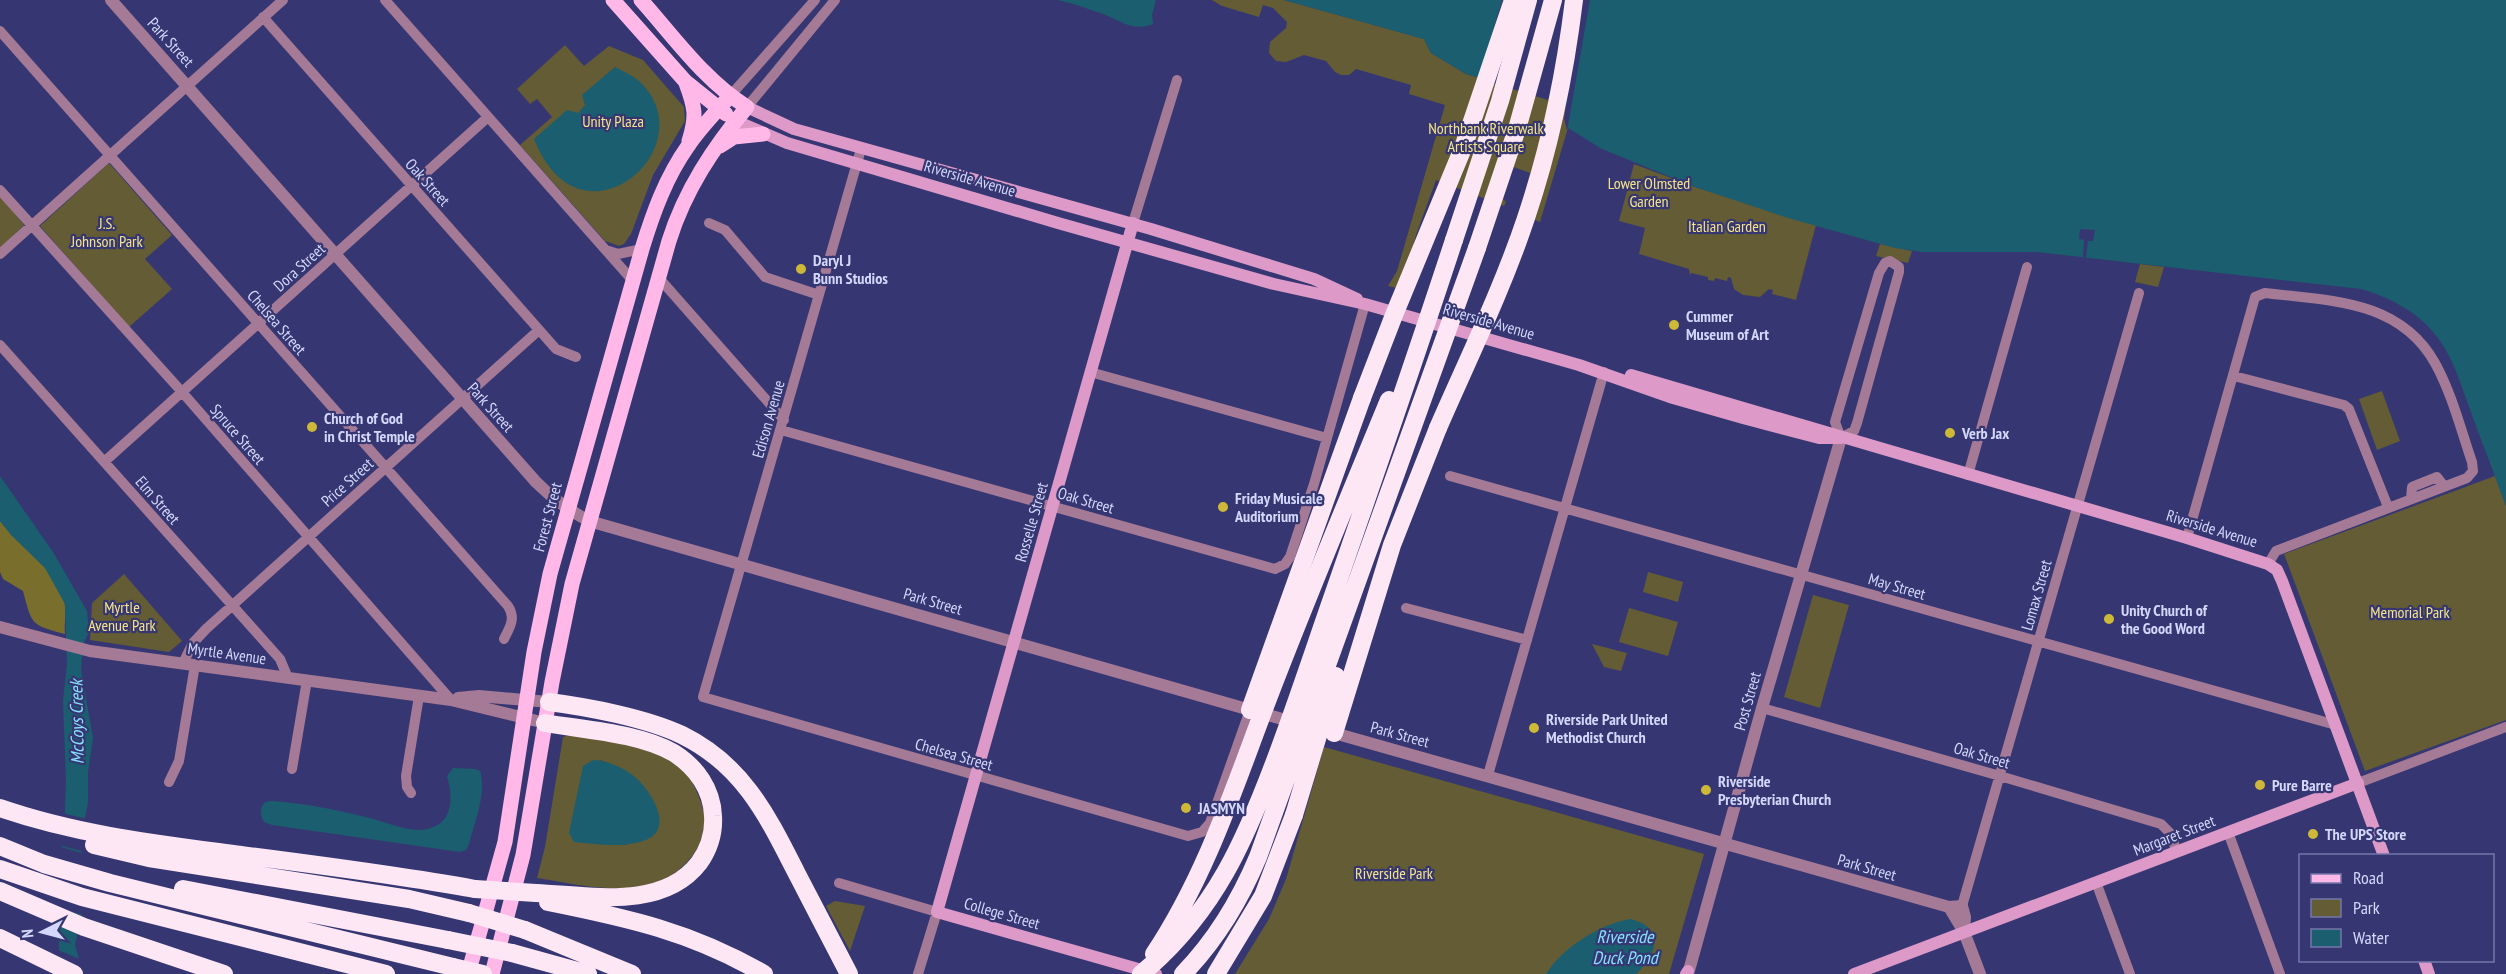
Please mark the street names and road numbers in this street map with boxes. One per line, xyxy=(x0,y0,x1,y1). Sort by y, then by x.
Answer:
street label: Park Street xyxy=(144,13,199,71)
street label: Oak Street xyxy=(401,154,455,211)
street label: Riverside Avenue xyxy=(922,155,1018,201)
street label: Dora Street xyxy=(269,238,329,295)
street label: Chelsea Street xyxy=(243,285,311,359)
street label: Riverside Avenue xyxy=(1441,298,1537,344)
street label: Park Street xyxy=(464,378,519,436)
street label: Edison Avenue xyxy=(747,378,789,460)
street label: Spruce Street xyxy=(206,400,270,469)
street label: Price Street xyxy=(317,453,378,511)
street label: Elm Street xyxy=(132,472,185,529)
street label: Rosselle Street xyxy=(1010,479,1052,564)
street label: Forest Street xyxy=(528,480,566,554)
street label: Oak Street xyxy=(1056,482,1117,518)
street label: Riverside Avenue xyxy=(2164,505,2260,551)
street label: Lomax Street xyxy=(2016,557,2056,633)
street label: May Street xyxy=(1866,568,1929,604)
street label: Park Street xyxy=(901,583,965,619)
street label: Myrtle Avenue xyxy=(186,638,268,668)
street label: Post Street xyxy=(1729,669,1765,733)
street label: Park Street xyxy=(1368,717,1432,752)
street label: Chelsea Street xyxy=(913,733,996,775)
street label: Oak Street xyxy=(1952,737,2013,773)
street label: Margaret Street xyxy=(2130,810,2218,860)
street label: Park Street xyxy=(1835,849,1899,885)
street label: College Street xyxy=(962,893,1043,933)

